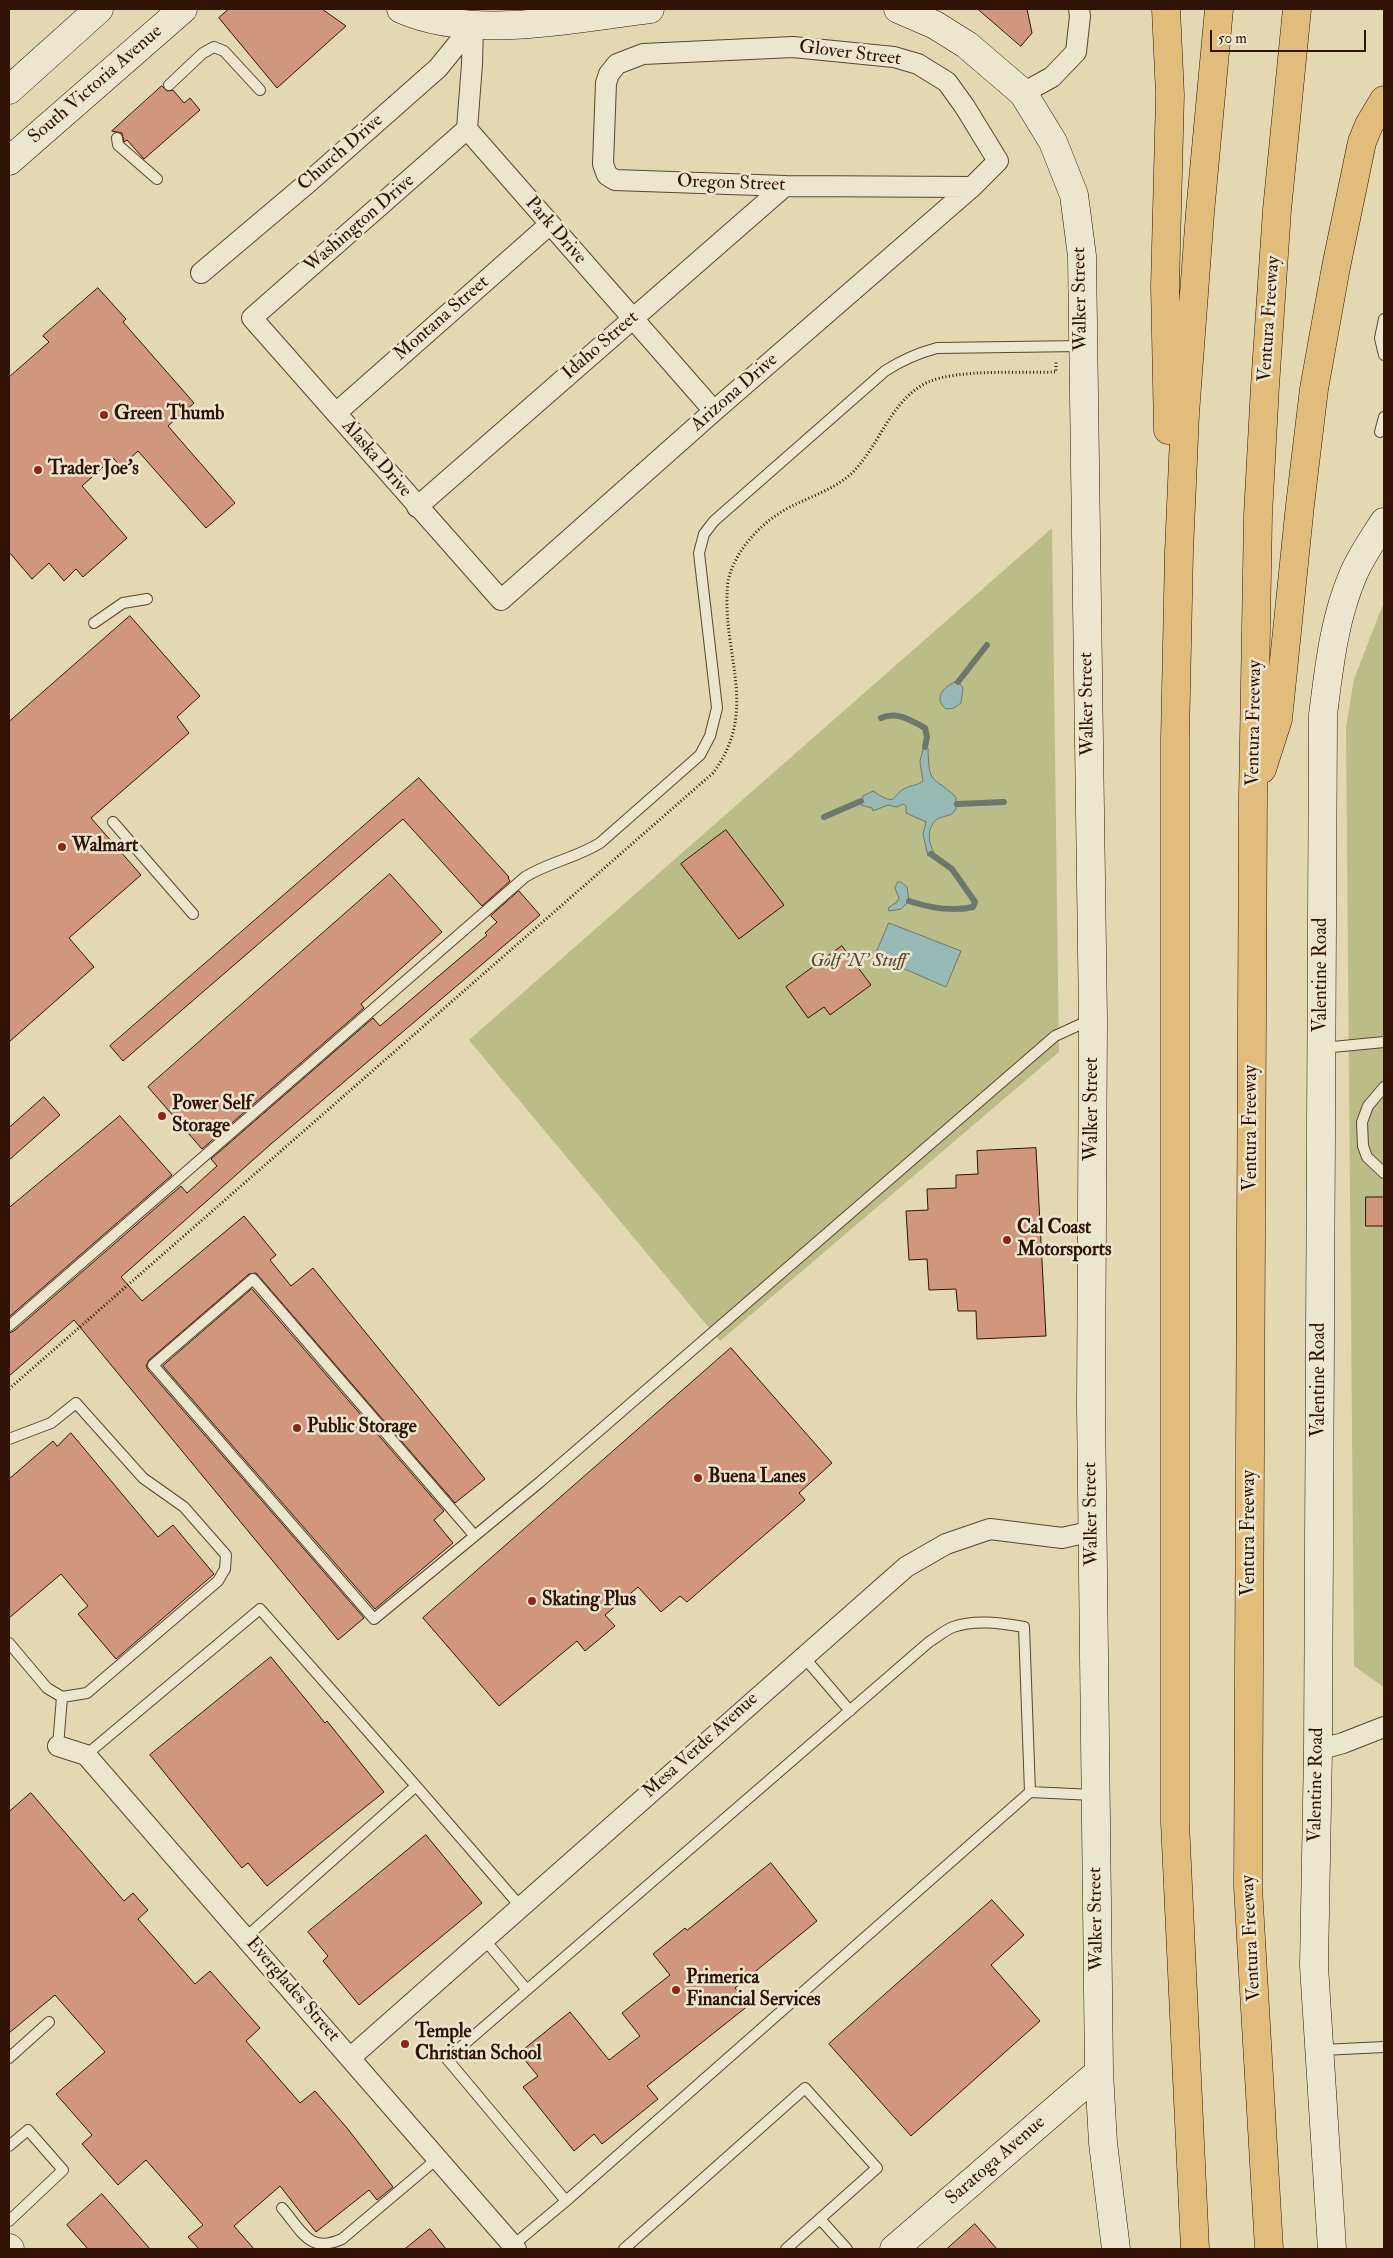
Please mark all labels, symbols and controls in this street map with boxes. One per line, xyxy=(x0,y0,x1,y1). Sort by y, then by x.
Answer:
scale bar xyxy=(1213,20,1369,52)
street label: South Victoria Avenue xyxy=(24,21,168,149)
text: 50 m xyxy=(1218,29,1247,48)
street label: Glover Street xyxy=(798,36,902,72)
street label: Church Drive xyxy=(294,110,388,196)
street label: Washington Drive xyxy=(300,170,420,278)
street label: Oregon Street xyxy=(676,171,786,197)
street label: Park Drive xyxy=(519,193,591,269)
street label: Walker Street xyxy=(1069,247,1093,351)
street label: Ventura Freeway xyxy=(1254,255,1286,383)
street label: Montana Street xyxy=(390,272,494,366)
street label: Idaho Street xyxy=(558,307,644,385)
street label: Arizona Drive xyxy=(687,349,783,437)
place label: Green Thumb xyxy=(114,404,224,426)
marker: Green Thumb xyxy=(98,409,110,421)
street label: Alaska Drive xyxy=(336,415,416,503)
place label: Trader Joe's xyxy=(48,459,139,481)
marker: Trader Joe's xyxy=(32,464,44,476)
street label: Walker Street xyxy=(1076,652,1100,756)
street label: Ventura Freeway xyxy=(1242,660,1268,786)
place label: Walmart xyxy=(72,836,138,858)
marker: Walmart xyxy=(56,841,68,853)
street label: Valentine Road xyxy=(1311,918,1333,1032)
park label: Golf 'N' Stuff xyxy=(810,951,906,973)
street label: Walker Street xyxy=(1082,1057,1104,1161)
street label: Ventura Freeway xyxy=(1241,1065,1263,1191)
place label: Power Self Storage xyxy=(172,1094,252,1138)
marker: Power Self Storage xyxy=(156,1110,168,1122)
place label: Cal Coast Motorsports xyxy=(1017,1218,1111,1262)
marker: Cal Coast Motorsports xyxy=(1001,1234,1013,1246)
street label: Valentine Road xyxy=(1309,1323,1331,1437)
place label: Public Storage xyxy=(307,1417,417,1439)
marker: Public Storage xyxy=(291,1422,303,1434)
street label: Walker Street xyxy=(1080,1462,1104,1566)
place label: Buena Lanes xyxy=(708,1467,806,1489)
street label: Ventura Freeway xyxy=(1239,1470,1261,1596)
marker: Buena Lanes xyxy=(692,1472,704,1484)
place label: Skating Plus xyxy=(542,1590,636,1612)
marker: Skating Plus xyxy=(526,1595,538,1607)
street label: Mesa Verde Avenue xyxy=(639,1688,763,1804)
street label: Valentine Road xyxy=(1305,1727,1329,1843)
street label: Walker Street xyxy=(1085,1867,1109,1971)
street label: Ventura Freeway xyxy=(1237,1874,1267,2002)
street label: Everglades Street xyxy=(240,1933,344,2047)
place label: Primerica Financial Services xyxy=(686,1968,821,2012)
marker: Primerica Financial Services xyxy=(670,1984,682,1996)
place label: Temple Christian School xyxy=(415,2022,542,2066)
marker: Temple Christian School xyxy=(399,2038,411,2050)
street label: Saratoga Avenue xyxy=(941,2111,1051,2211)

